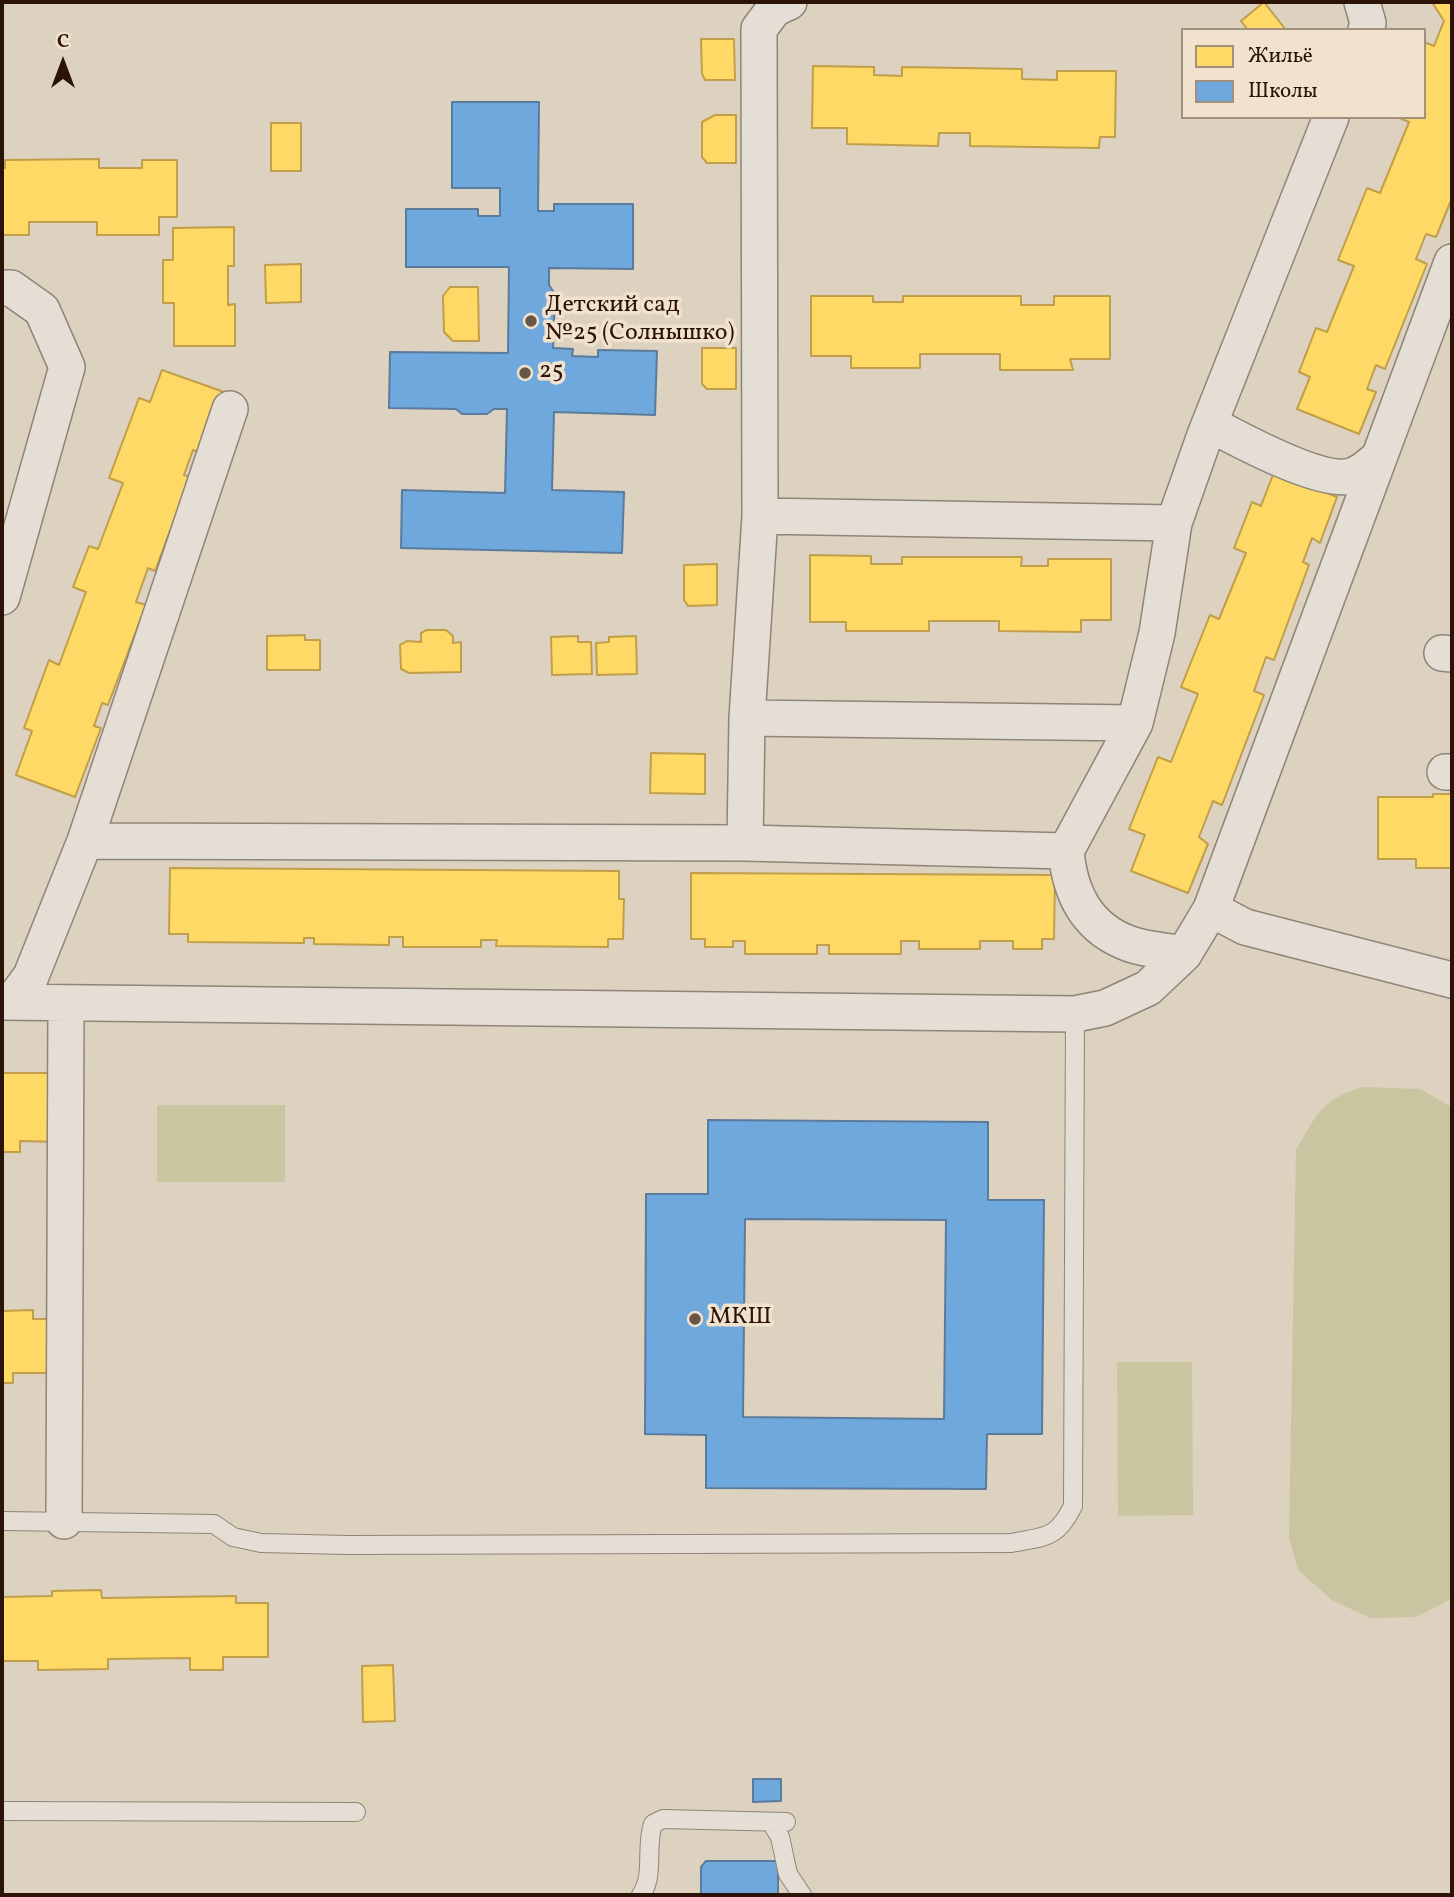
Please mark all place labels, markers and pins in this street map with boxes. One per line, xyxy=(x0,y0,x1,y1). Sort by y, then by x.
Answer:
place label: Детский сад №25 (Солнышко) xyxy=(545,293,734,349)
marker: Детский сад №25 (Солнышко) xyxy=(523,313,539,329)
place label: 25 xyxy=(539,359,563,387)
marker: 25 xyxy=(517,365,533,381)
place label: МКШ xyxy=(709,1305,772,1333)
marker: МКШ xyxy=(687,1311,703,1327)

